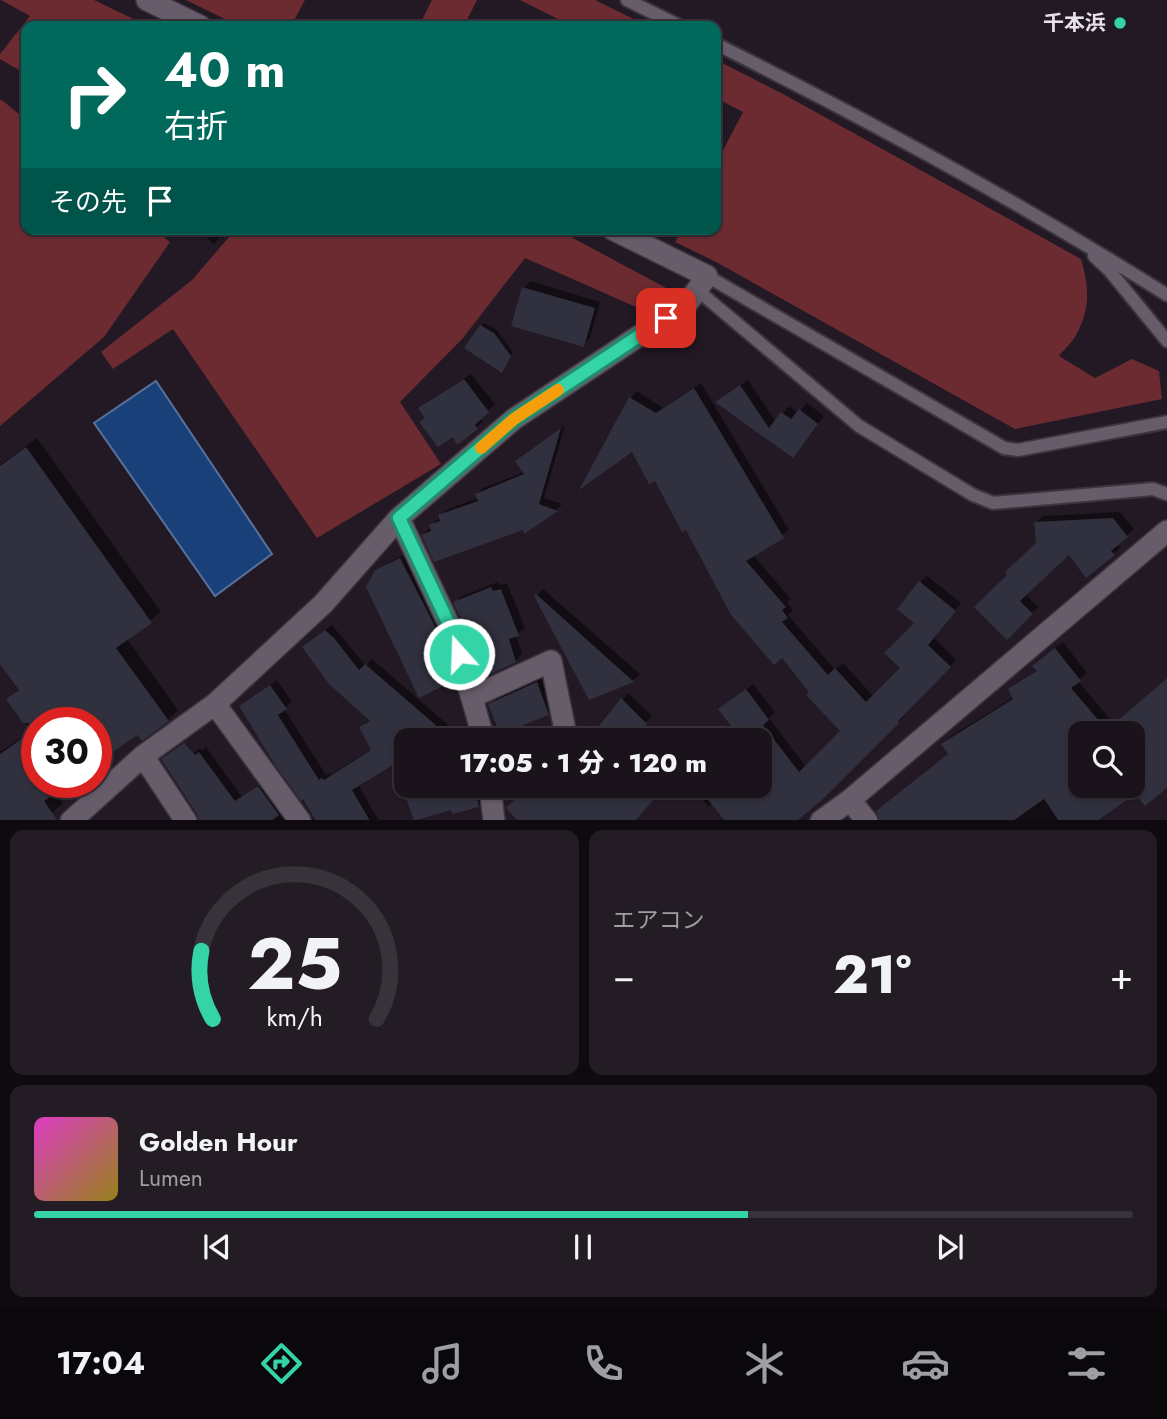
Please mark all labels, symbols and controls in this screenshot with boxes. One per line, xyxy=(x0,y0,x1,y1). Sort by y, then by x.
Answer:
place label: 千本浜 xyxy=(1043,8,1106,38)
marker: 千本浜 xyxy=(1112,15,1128,31)
text: 40 m xyxy=(164,35,286,105)
icon: right xyxy=(49,49,140,140)
text: 右折 xyxy=(164,103,228,149)
icon: arrive xyxy=(141,182,179,220)
text: その先 xyxy=(49,183,127,221)
pin xyxy=(636,288,696,348)
icon: arrive xyxy=(647,299,685,337)
position arrow xyxy=(422,617,496,691)
speed limit sign: 30 xyxy=(21,707,112,798)
map controls xyxy=(1068,721,1145,798)
button: search xyxy=(1068,721,1145,798)
text: 17:05 · 1 分 · 120 m xyxy=(459,744,707,782)
text: エアコン xyxy=(613,903,705,937)
text: 25 xyxy=(247,911,342,1016)
text: 21° xyxy=(833,937,912,1013)
text: − xyxy=(613,948,635,1003)
text: + xyxy=(1110,948,1133,1003)
text: km/h xyxy=(266,998,323,1034)
text: Golden Hour xyxy=(139,1123,298,1161)
text: Lumen xyxy=(139,1161,203,1195)
icon: previous xyxy=(198,1228,236,1266)
icon: pause xyxy=(564,1228,602,1266)
icon: next xyxy=(931,1228,969,1266)
icon: directions xyxy=(257,1339,306,1388)
icon: music xyxy=(418,1339,467,1388)
icon: phone xyxy=(579,1339,628,1388)
icon: climate xyxy=(740,1339,789,1388)
icon: car xyxy=(901,1339,950,1388)
icon: filters xyxy=(1062,1339,1111,1388)
text: 17:04 xyxy=(56,1340,145,1386)

